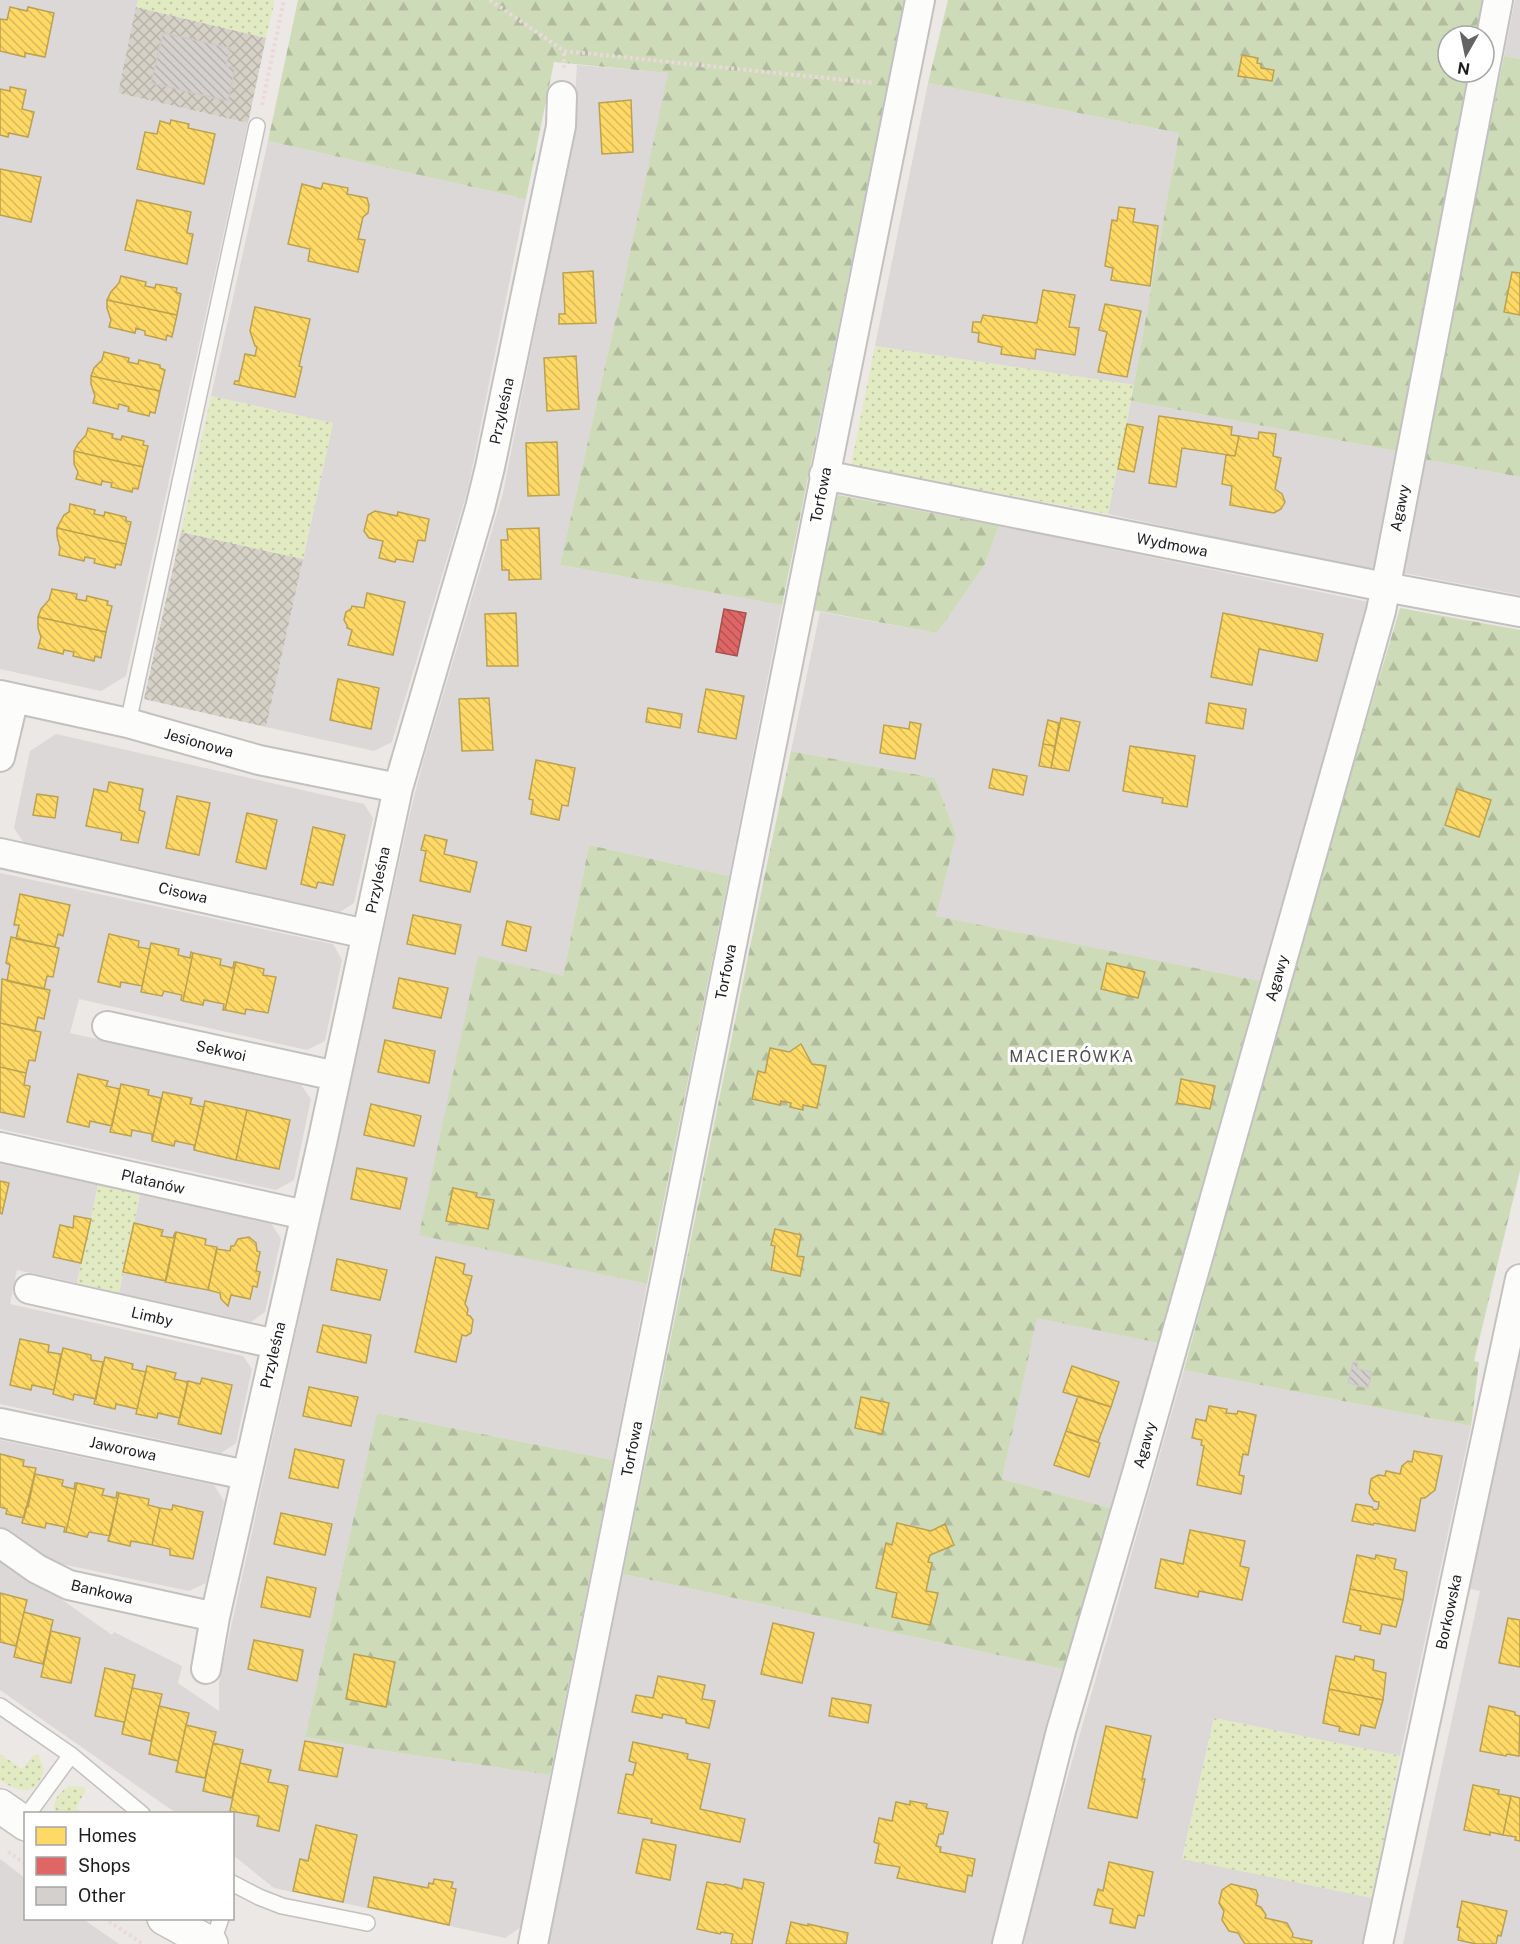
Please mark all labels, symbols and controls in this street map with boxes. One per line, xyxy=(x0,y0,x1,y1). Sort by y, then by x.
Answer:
north arrow xyxy=(1436,24,1496,84)
text: N xyxy=(1456,58,1471,79)
street label: Przyleśna xyxy=(486,376,517,446)
street label: Torfowa xyxy=(807,466,834,524)
street label: Agawy xyxy=(1387,483,1412,533)
street label: Wydmowa xyxy=(1135,529,1209,560)
street label: Jesionowa xyxy=(163,725,236,760)
street label: Przyleśna xyxy=(362,845,393,915)
street label: Cisowa xyxy=(157,879,209,906)
street label: Torfowa xyxy=(712,943,739,1001)
street label: Agawy xyxy=(1262,953,1291,1003)
street label: Sekwoi xyxy=(194,1037,248,1064)
district label: MACIERÓWKA xyxy=(1009,1046,1135,1066)
street label: Platanów xyxy=(120,1166,187,1197)
street label: Limby xyxy=(130,1303,175,1330)
street label: Przyleśna xyxy=(257,1320,288,1390)
street label: Torfowa xyxy=(618,1420,645,1478)
street label: Agawy xyxy=(1130,1420,1159,1470)
street label: Jaworowa xyxy=(88,1433,158,1464)
street label: Borkowska xyxy=(1432,1573,1465,1651)
street label: Bankowa xyxy=(69,1576,135,1607)
legend xyxy=(24,1812,234,1920)
text: Homes xyxy=(78,1825,137,1846)
text: Shops xyxy=(78,1855,130,1876)
text: Other xyxy=(78,1885,126,1906)

